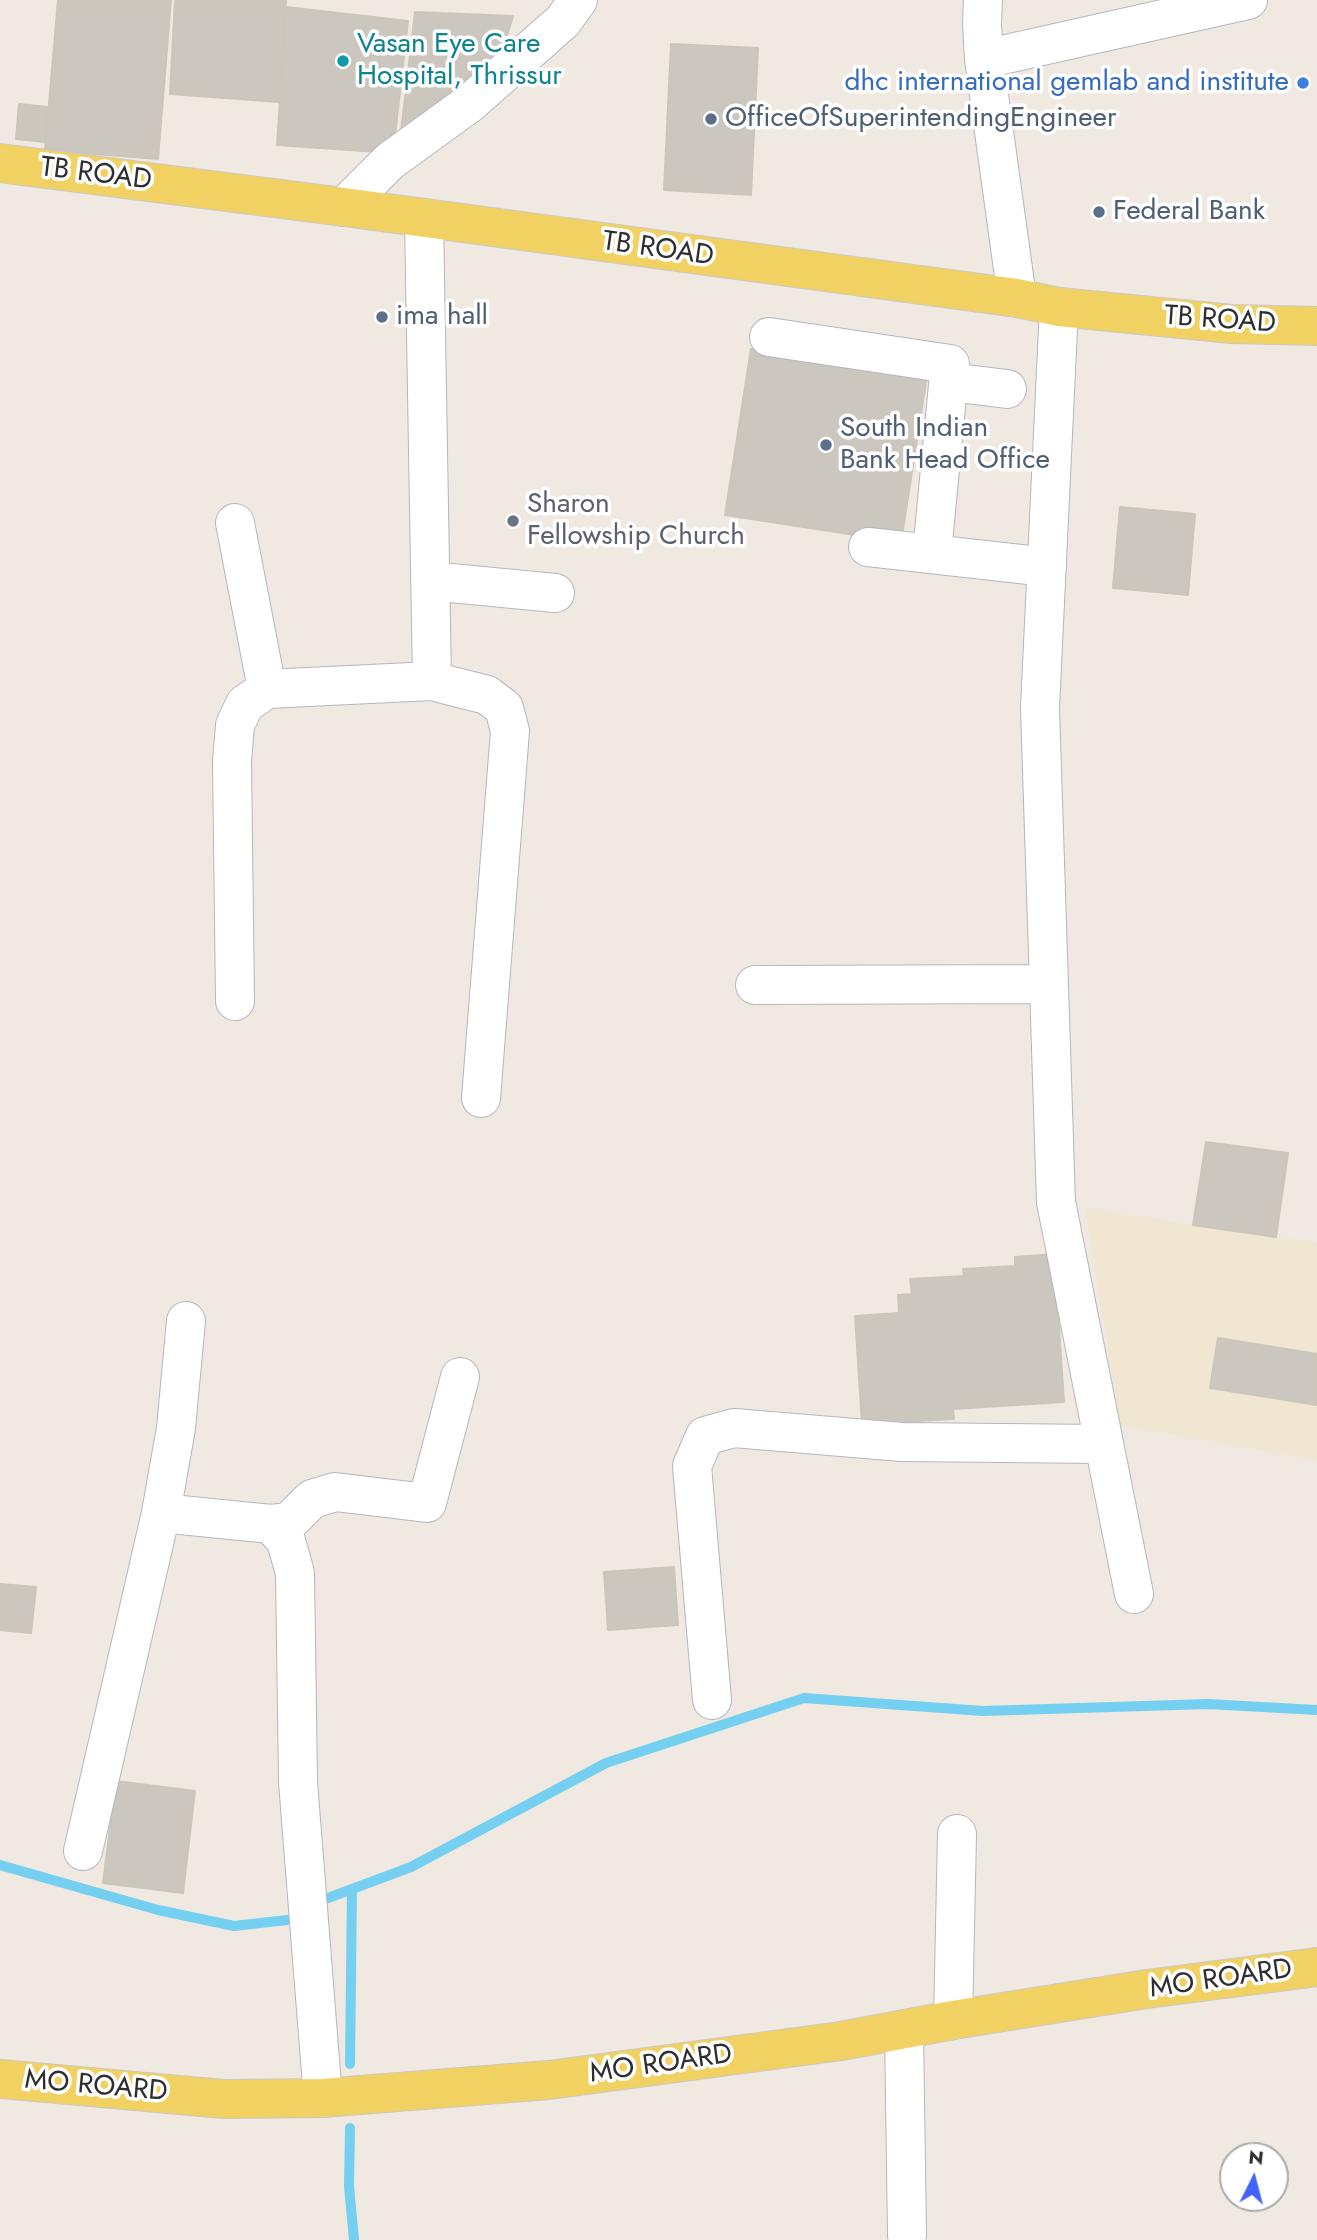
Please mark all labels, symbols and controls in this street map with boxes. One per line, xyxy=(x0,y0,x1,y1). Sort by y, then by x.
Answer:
place label: Vasan Eye Care Hospital, Thrissur xyxy=(357,28,562,94)
marker: Vasan Eye Care Hospital, Thrissur xyxy=(335,53,351,69)
place label: dhc international gemlab and institute xyxy=(845,66,1289,100)
marker: dhc international gemlab and institute xyxy=(1295,75,1311,91)
place label: OfficeOfSuperintendingEngineer xyxy=(725,102,1117,136)
marker: OfficeOfSuperintendingEngineer xyxy=(703,111,719,127)
street label: TB ROAD xyxy=(39,152,153,198)
place label: Federal Bank xyxy=(1113,195,1265,229)
marker: Federal Bank xyxy=(1091,204,1107,220)
street label: TB ROAD xyxy=(600,226,716,274)
place label: ima hall xyxy=(396,300,488,334)
street label: TB ROAD xyxy=(1163,300,1277,342)
marker: ima hall xyxy=(374,309,390,325)
place label: South Indian Bank Head Office xyxy=(840,412,1050,478)
marker: South Indian Bank Head Office xyxy=(818,437,834,453)
place label: Sharon Fellowship Church xyxy=(527,488,745,554)
marker: Sharon Fellowship Church xyxy=(505,513,521,529)
street label: MO ROARD xyxy=(1148,1953,1294,2007)
street label: MO ROARD xyxy=(588,2038,734,2092)
street label: MO ROARD xyxy=(23,2064,169,2110)
north arrow xyxy=(1219,2142,1289,2212)
text: N xyxy=(1247,2143,1265,2172)

